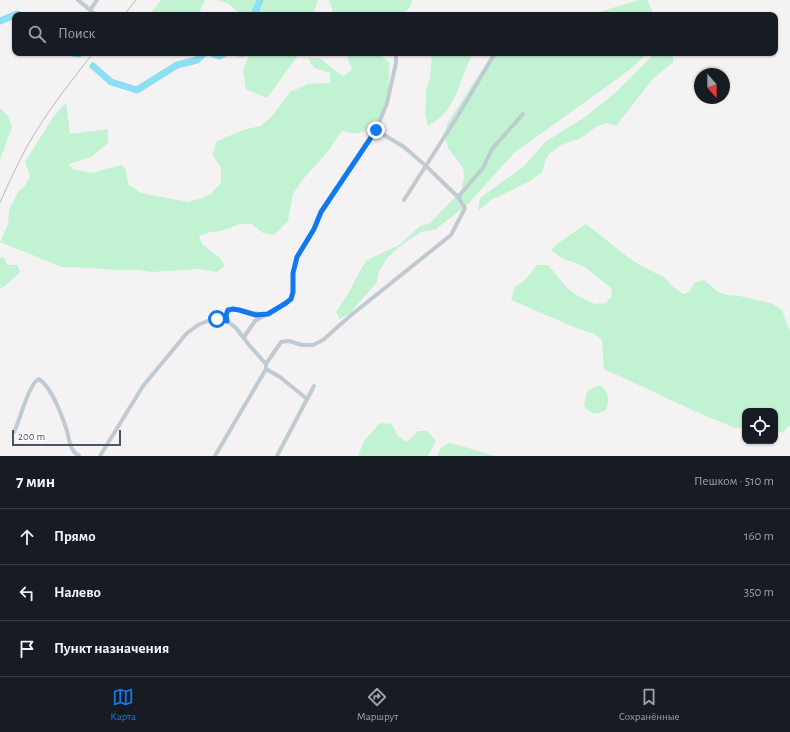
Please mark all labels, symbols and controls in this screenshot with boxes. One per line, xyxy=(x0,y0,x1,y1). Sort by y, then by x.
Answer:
search box xyxy=(12,12,778,56)
icon: search xyxy=(26,23,48,45)
text: Поиск xyxy=(58,26,96,41)
north arrow xyxy=(694,68,730,104)
route end xyxy=(367,121,385,139)
route start xyxy=(208,310,226,328)
map controls xyxy=(742,408,778,444)
button: locate xyxy=(742,408,778,444)
scale bar xyxy=(12,428,121,447)
text: 200 m xyxy=(18,431,45,442)
text: 7 мин xyxy=(16,473,55,490)
text: Пешком · 510 m xyxy=(694,475,774,488)
icon: ahead xyxy=(16,526,38,548)
text: Прямо xyxy=(54,529,96,544)
text: 160 m xyxy=(744,530,774,543)
icon: left xyxy=(16,582,38,604)
text: Налево xyxy=(54,585,101,600)
text: 350 m xyxy=(744,586,774,599)
icon: arrive xyxy=(16,638,38,660)
text: Пункт назначения xyxy=(54,641,169,656)
tab: Карта xyxy=(110,686,136,723)
tab: Маршрут xyxy=(357,686,398,723)
tab: Сохранённые xyxy=(619,686,680,723)

